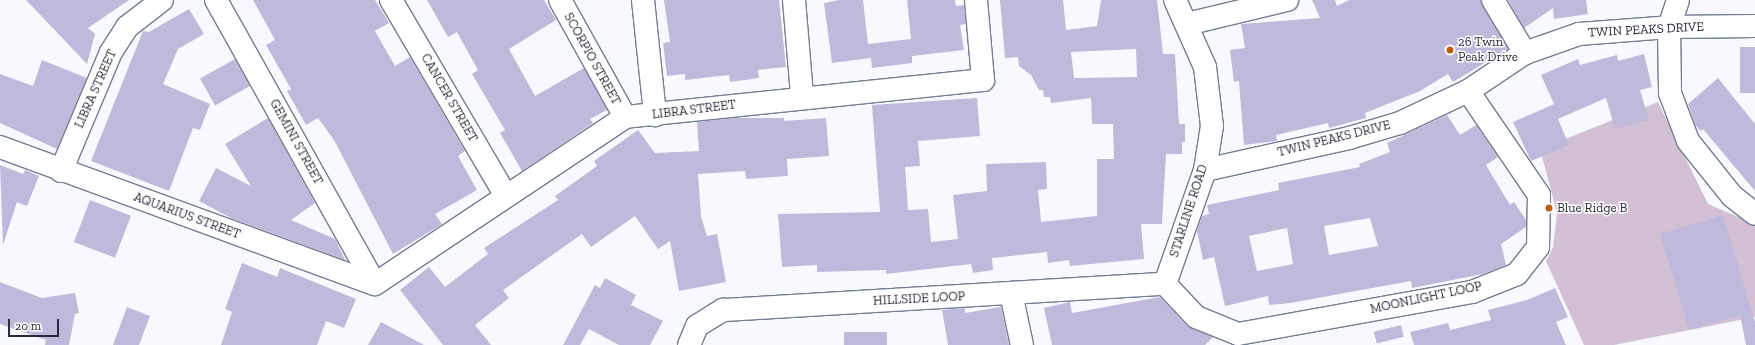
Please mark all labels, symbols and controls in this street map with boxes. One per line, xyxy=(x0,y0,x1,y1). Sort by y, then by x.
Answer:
street label: SCORPIO STREET xyxy=(560,10,624,108)
street label: TWIN PEAKS DRIVE xyxy=(1588,19,1704,41)
place label: 26 Twin Peak Drive xyxy=(1458,35,1518,66)
marker: 26 Twin Peak Drive xyxy=(1445,45,1455,55)
street label: LIBRA STREET xyxy=(72,47,120,131)
street label: CANCER STREET xyxy=(417,51,481,145)
street label: GEMINI STREET xyxy=(266,97,326,187)
street label: LIBRA STREET xyxy=(651,97,737,123)
street label: TWIN PEAKS DRIVE xyxy=(1276,117,1392,161)
street label: STARLINE ROAD xyxy=(1167,163,1211,259)
street label: AQUARIUS STREET xyxy=(131,189,243,243)
place label: Blue Ridge B xyxy=(1557,200,1627,216)
marker: Blue Ridge B xyxy=(1544,203,1554,213)
street label: MOONLIGHT LOOP xyxy=(1369,279,1483,317)
street label: HILLSIDE LOOP xyxy=(873,289,965,309)
scale bar xyxy=(10,311,61,337)
text: 20 m xyxy=(15,319,41,333)

